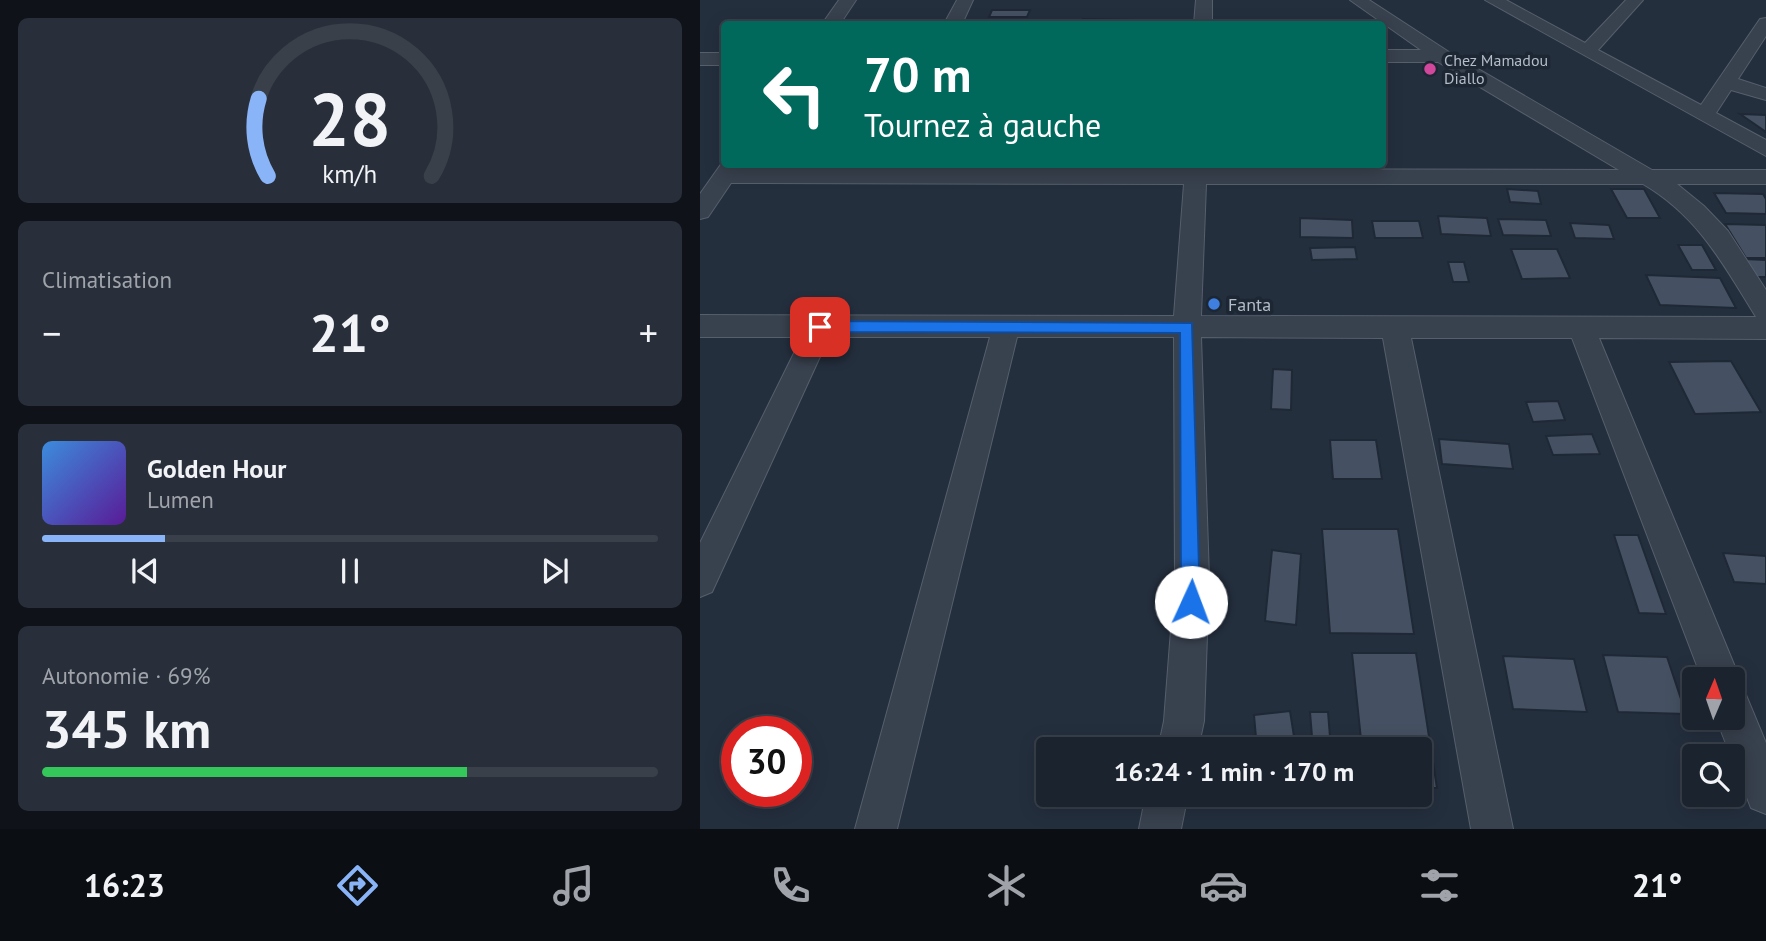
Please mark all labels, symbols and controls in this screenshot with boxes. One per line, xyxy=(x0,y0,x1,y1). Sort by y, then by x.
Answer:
text: 70 m xyxy=(864,42,971,106)
icon: left xyxy=(749,49,840,140)
place label: Chez Mamadou Diallo xyxy=(1444,50,1548,88)
marker: Chez Mamadou Diallo xyxy=(1422,61,1438,77)
text: 28 xyxy=(309,73,391,167)
text: Tournez à gauche xyxy=(864,104,1101,146)
text: km/h xyxy=(323,158,377,190)
text: Climatisation xyxy=(42,265,172,294)
place label: Fanta xyxy=(1228,293,1271,316)
marker: Fanta xyxy=(1206,296,1222,312)
pin xyxy=(790,297,850,357)
text: 21° xyxy=(309,299,391,366)
text: − xyxy=(42,308,61,357)
text: + xyxy=(639,308,658,357)
icon: arrive xyxy=(801,308,839,346)
text: Golden Hour xyxy=(147,452,286,485)
text: Lumen xyxy=(147,485,214,514)
icon: previous xyxy=(126,552,164,590)
icon: pause xyxy=(331,552,369,590)
icon: next xyxy=(536,552,574,590)
position arrow xyxy=(1154,565,1228,639)
text: Autonomie · 69% xyxy=(42,661,210,690)
north arrow xyxy=(1682,667,1745,730)
map controls xyxy=(1682,667,1745,807)
text: 345 km xyxy=(42,695,211,762)
speed limit sign: 30 xyxy=(721,716,812,807)
button: search xyxy=(1682,744,1745,807)
text: 16:24 · 1 min · 170 m xyxy=(1114,755,1354,788)
icon: directions xyxy=(333,861,382,910)
icon: music xyxy=(549,861,598,910)
icon: phone xyxy=(766,861,815,910)
icon: climate xyxy=(982,861,1031,910)
icon: car xyxy=(1199,861,1248,910)
icon: filters xyxy=(1415,861,1464,910)
text: 16:23 xyxy=(84,864,165,906)
text: 21° xyxy=(1632,864,1682,906)

